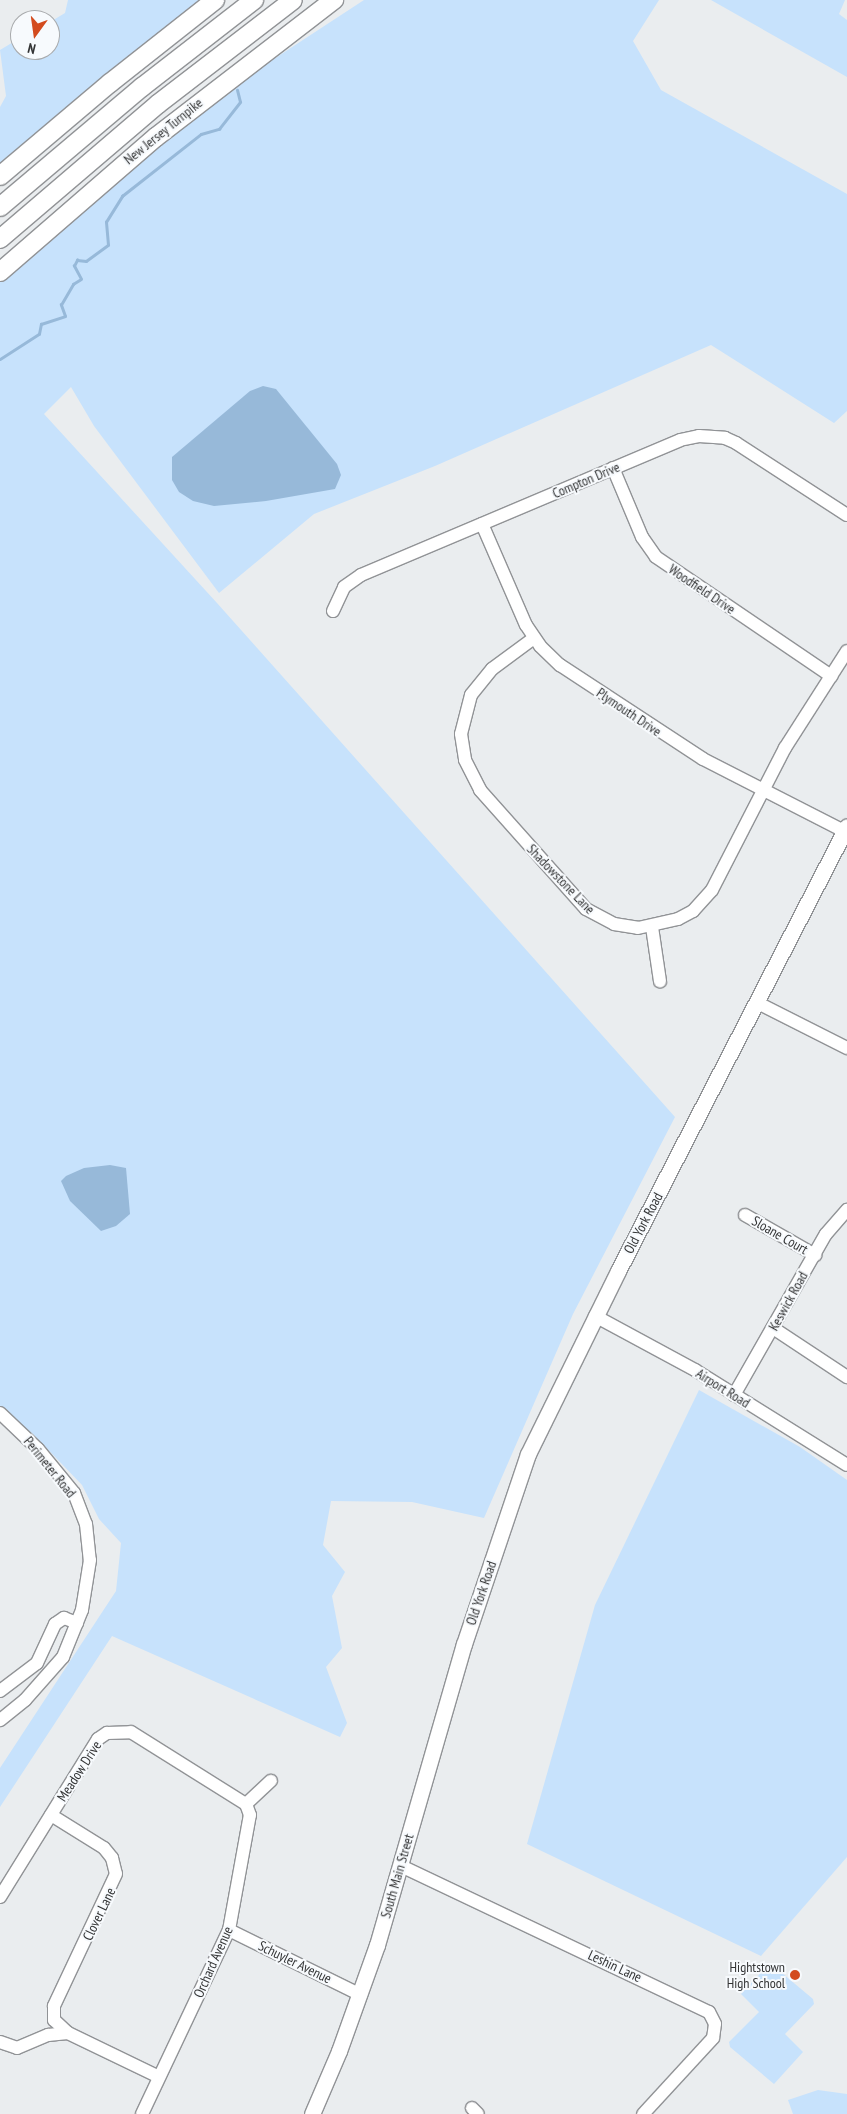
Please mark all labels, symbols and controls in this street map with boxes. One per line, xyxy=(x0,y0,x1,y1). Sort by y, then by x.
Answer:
north arrow xyxy=(10,10,60,60)
text: N xyxy=(26,39,37,58)
street label: New Jersey Turnpike xyxy=(120,94,206,168)
street label: Compton Drive xyxy=(550,458,622,502)
street label: Woodfield Drive xyxy=(666,561,738,617)
street label: Plymouth Drive xyxy=(593,684,665,740)
street label: Shadowstone Lane xyxy=(524,841,598,917)
street label: Old York Road xyxy=(620,1189,666,1257)
street label: Sloane Court xyxy=(749,1212,811,1258)
street label: Keswick Road xyxy=(765,1268,811,1334)
street label: Airport Road xyxy=(693,1365,753,1411)
street label: Perimeter Road xyxy=(20,1433,80,1501)
street label: Old York Road xyxy=(462,1558,500,1628)
street label: Meadow Drive xyxy=(53,1738,105,1804)
street label: South Main Street xyxy=(377,1832,417,1920)
street label: Clover Lane xyxy=(79,1885,119,1943)
street label: Orchard Avenue xyxy=(190,1924,236,2000)
street label: Schuyler Avenue xyxy=(255,1937,335,1987)
street label: Leshin Lane xyxy=(586,1946,644,1986)
place label: Hightstown High School xyxy=(727,1959,785,1991)
marker: Hightstown High School xyxy=(789,1969,801,1981)

